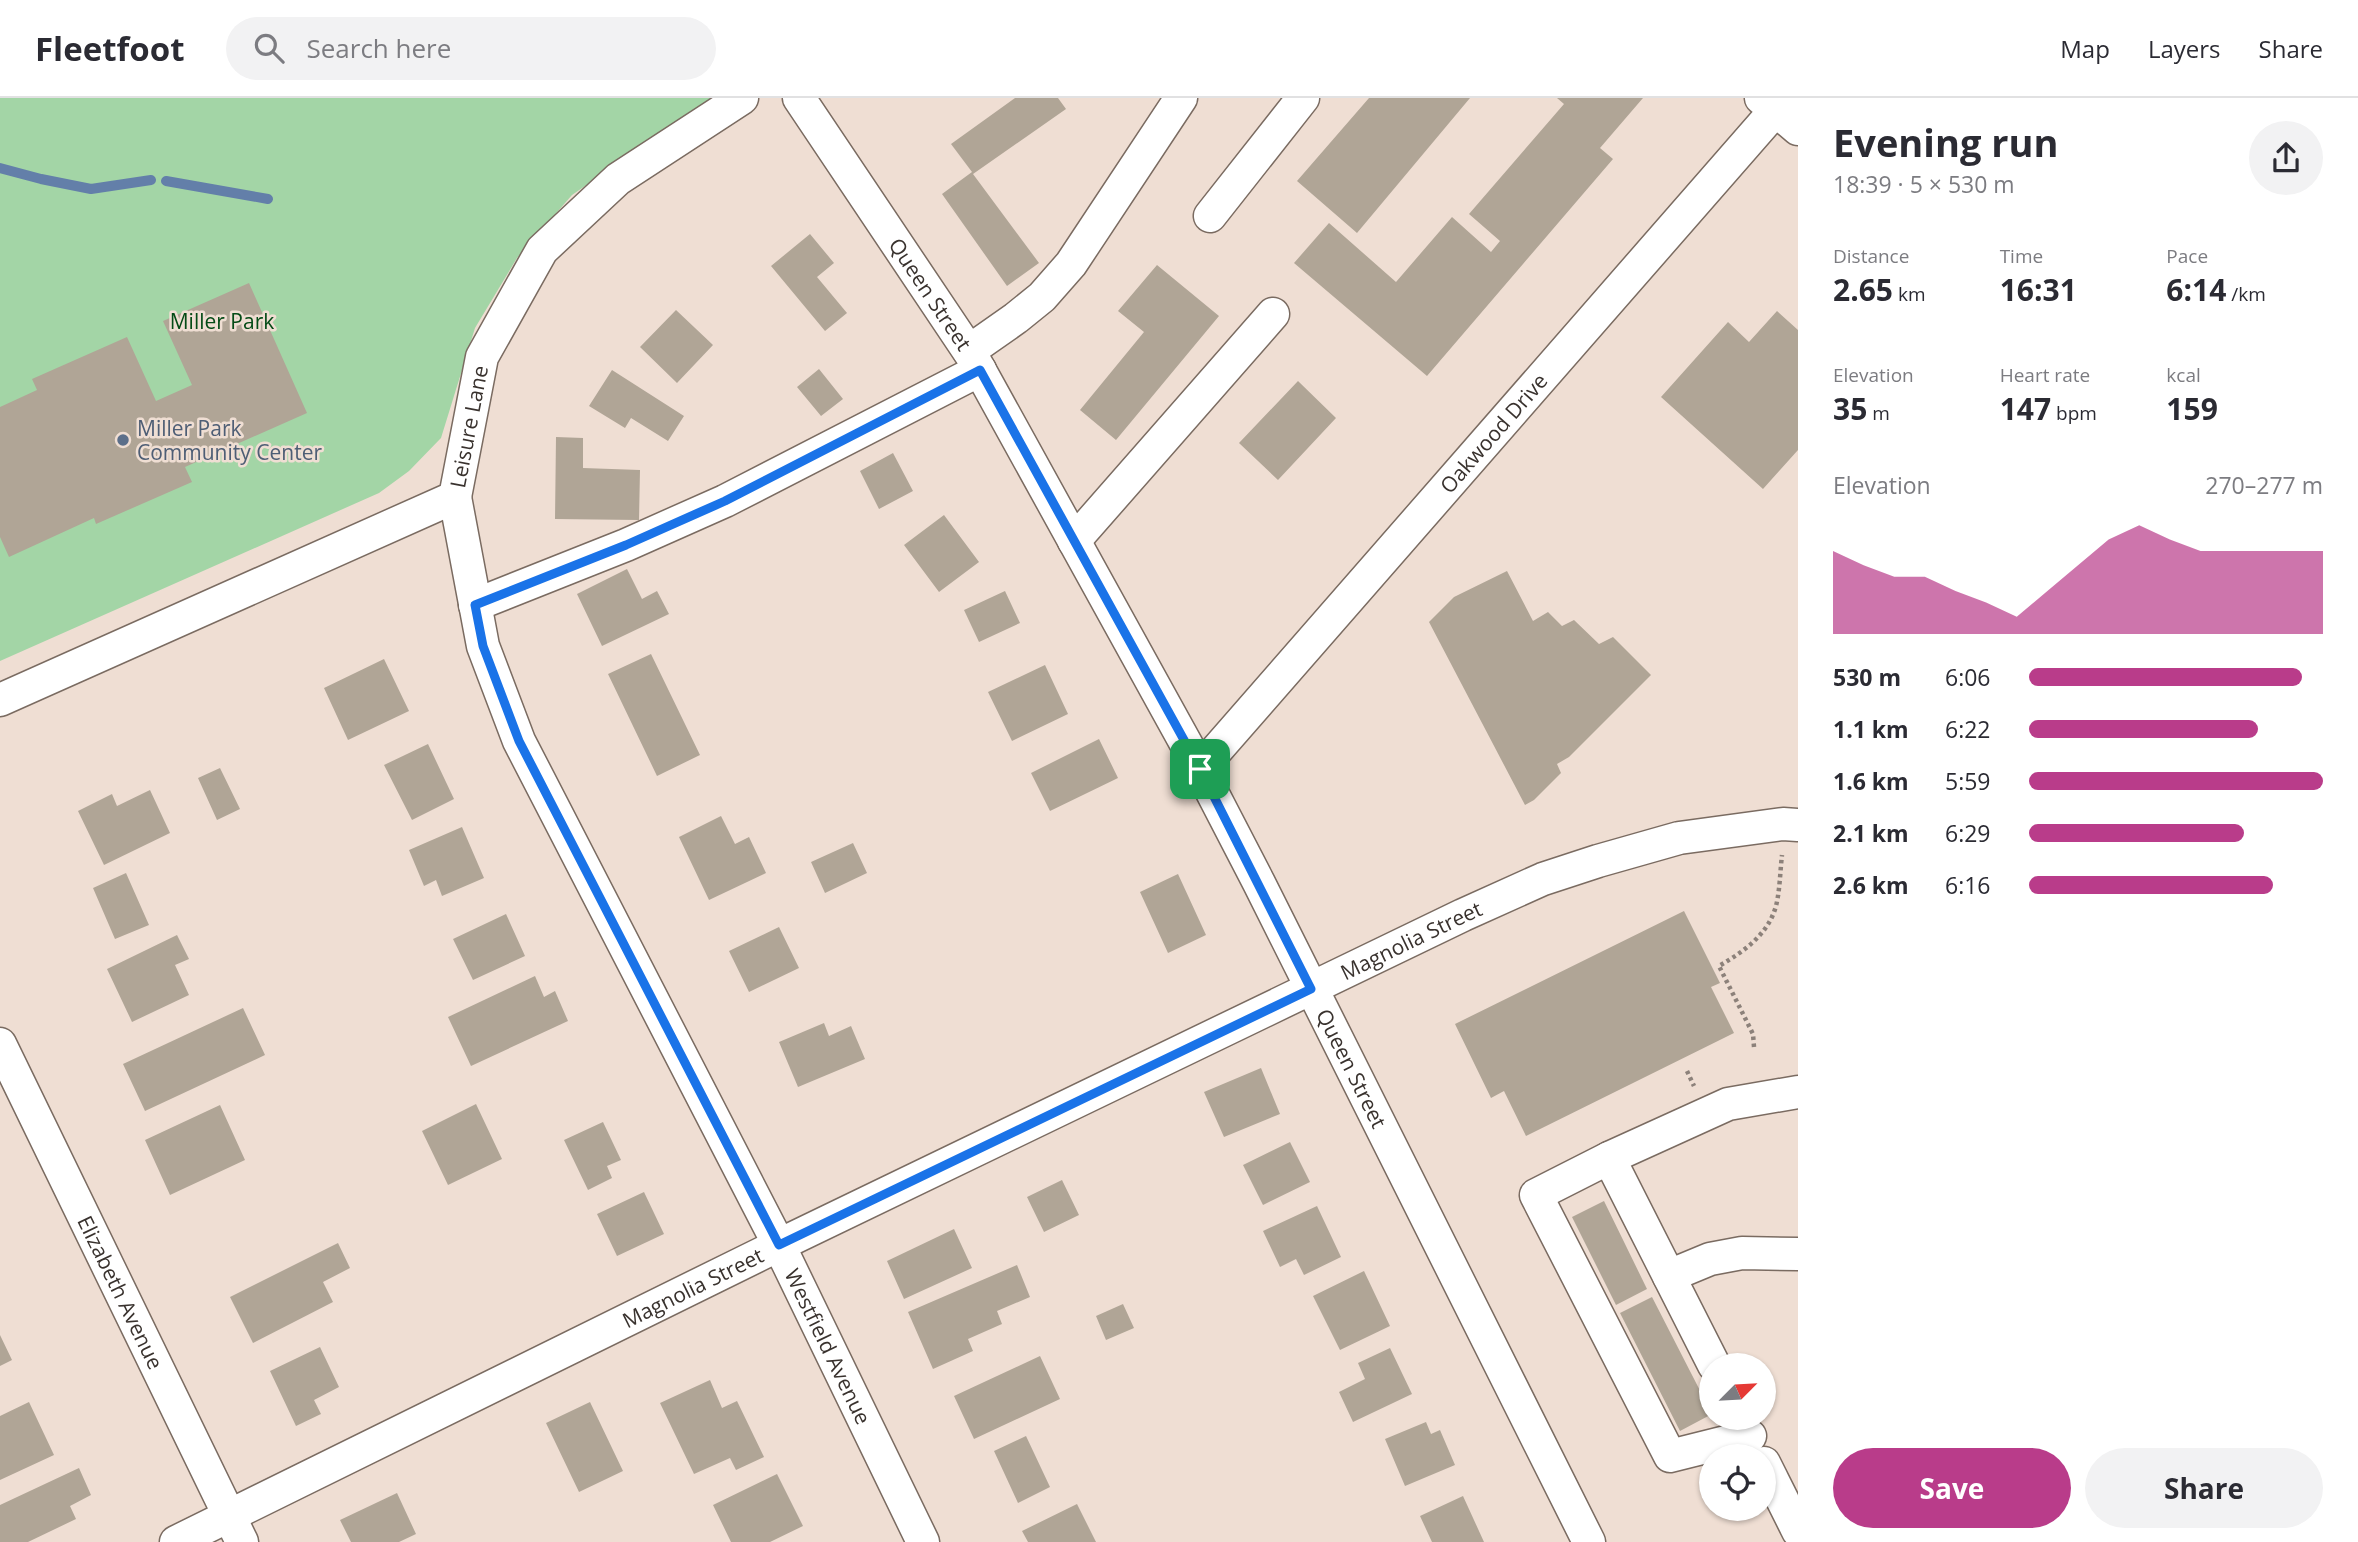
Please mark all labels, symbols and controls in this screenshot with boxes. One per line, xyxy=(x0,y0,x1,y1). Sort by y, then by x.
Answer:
search box xyxy=(226,17,716,80)
text: Fleetfoot xyxy=(35,26,184,71)
icon: search xyxy=(250,29,288,67)
text: Search here xyxy=(306,30,451,66)
text: Map xyxy=(2060,32,2110,65)
text: Layers xyxy=(2148,32,2221,65)
text: Share xyxy=(2259,32,2323,65)
text: Evening run xyxy=(1833,116,2058,168)
button: share xyxy=(2249,121,2323,195)
text: 18:39 · 5 × 530 m xyxy=(1833,168,2015,200)
street label: Queen Street xyxy=(883,232,978,356)
text: Distance xyxy=(1833,243,1909,269)
text: Time xyxy=(2000,243,2043,269)
text: Pace xyxy=(2166,243,2208,269)
text: 2.65 xyxy=(1833,269,1893,310)
text: 16:31 xyxy=(2000,269,2077,310)
text: 6:14 xyxy=(2166,269,2226,310)
text: km xyxy=(1893,281,1926,307)
text: /km xyxy=(2226,281,2266,307)
park label: Miller Park xyxy=(170,307,274,335)
text: Elevation xyxy=(1833,362,1914,388)
text: Heart rate xyxy=(2000,362,2090,388)
text: kcal xyxy=(2166,362,2201,388)
street label: Leisure Lane xyxy=(443,363,494,490)
street label: Oakwood Drive xyxy=(1433,367,1553,499)
text: 35 xyxy=(1833,388,1867,429)
text: 147 xyxy=(2000,388,2051,429)
text: 159 xyxy=(2166,388,2218,429)
text: m xyxy=(1867,400,1890,426)
text: bpm xyxy=(2051,400,2097,426)
place label: Miller Park Community Center xyxy=(137,414,322,466)
marker: Miller Park Community Center xyxy=(115,432,131,448)
text: Elevation xyxy=(1833,469,1931,501)
text: 270–277 m xyxy=(2205,469,2323,501)
text: 530 m xyxy=(1833,661,1901,693)
text: 6:06 xyxy=(1945,661,1991,693)
text: 1.1 km xyxy=(1833,713,1909,745)
text: 6:22 xyxy=(1945,713,1991,745)
pin xyxy=(1170,739,1230,799)
icon: arrive xyxy=(1181,750,1219,788)
text: 1.6 km xyxy=(1833,765,1909,797)
text: 5:59 xyxy=(1945,765,1991,797)
text: 2.1 km xyxy=(1833,817,1909,849)
text: 6:29 xyxy=(1945,817,1991,849)
text: 2.6 km xyxy=(1833,869,1909,901)
text: 6:16 xyxy=(1945,869,1991,901)
street label: Magnolia Street xyxy=(1336,894,1486,986)
street label: Queen Street xyxy=(1310,1004,1393,1133)
street label: Elizabeth Avenue xyxy=(71,1211,170,1374)
street label: Magnolia Street xyxy=(617,1241,768,1334)
street label: Westfield Avenue xyxy=(779,1264,878,1429)
north arrow xyxy=(1699,1353,1776,1430)
map controls xyxy=(1699,1353,1776,1521)
button: locate xyxy=(1699,1444,1776,1521)
button: Save xyxy=(1833,1448,2071,1528)
button: Share xyxy=(2085,1448,2323,1528)

